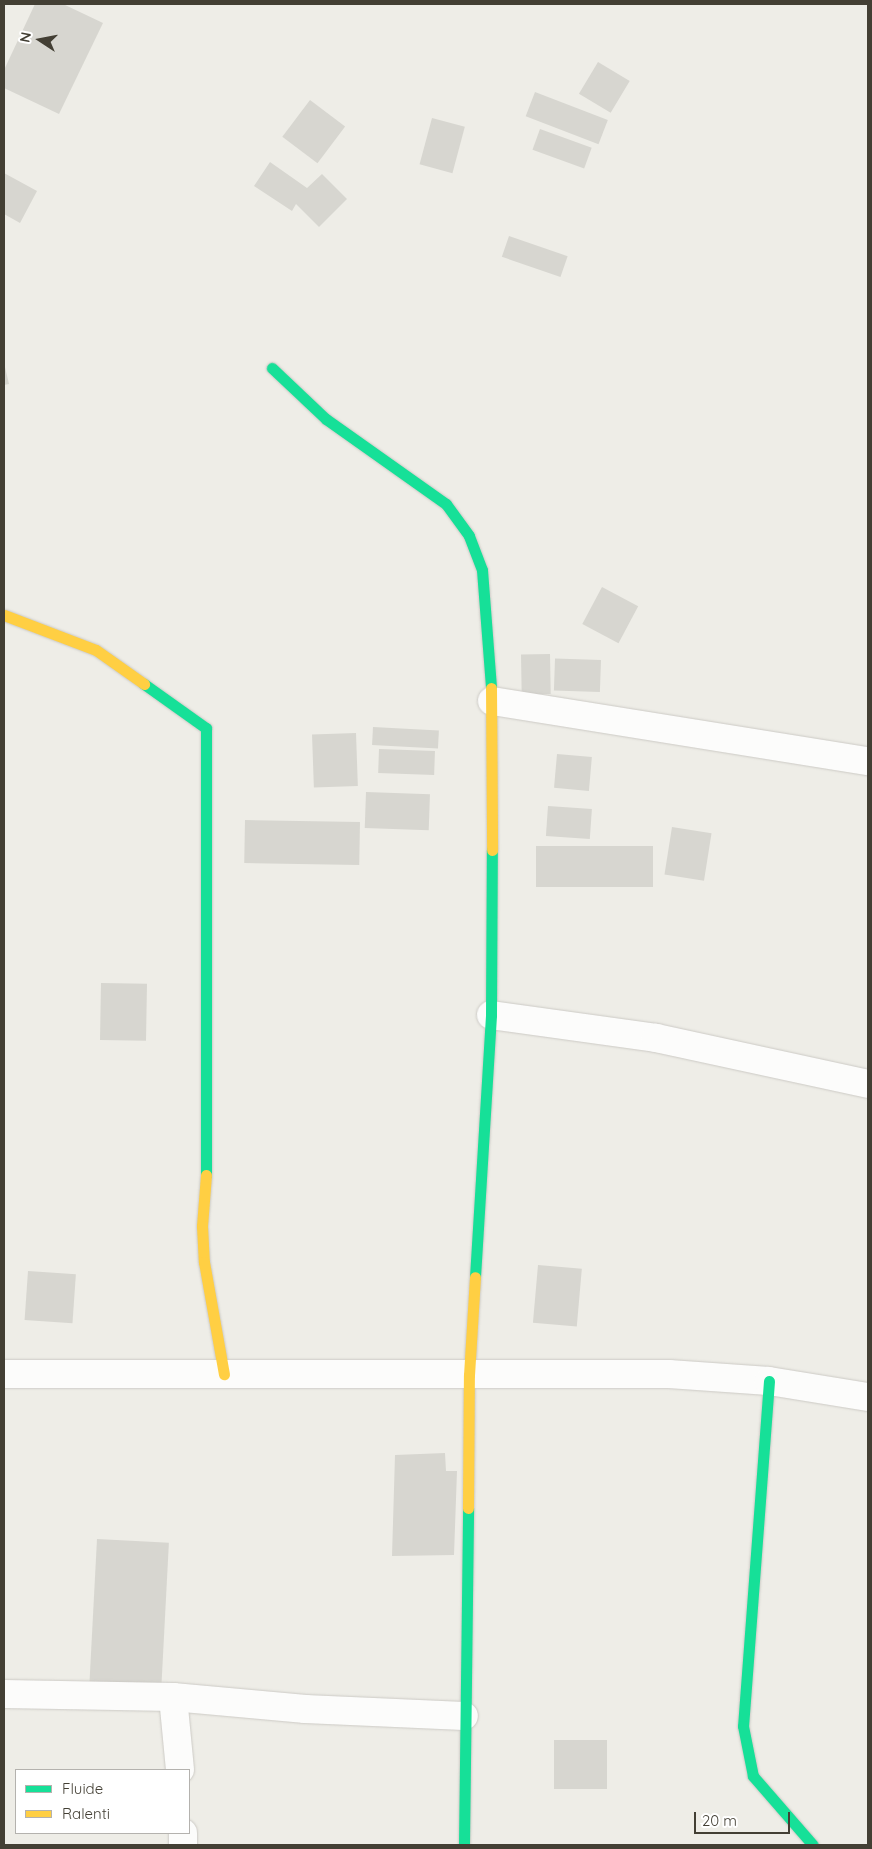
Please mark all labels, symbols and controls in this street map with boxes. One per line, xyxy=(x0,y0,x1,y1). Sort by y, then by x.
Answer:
north arrow xyxy=(15,15,65,65)
text: N xyxy=(15,30,35,44)
legend xyxy=(15,1769,190,1834)
text: Fluide xyxy=(62,1779,103,1798)
scale bar xyxy=(697,1802,793,1834)
text: Ralenti xyxy=(62,1804,110,1823)
text: 20 m xyxy=(702,1811,737,1830)

